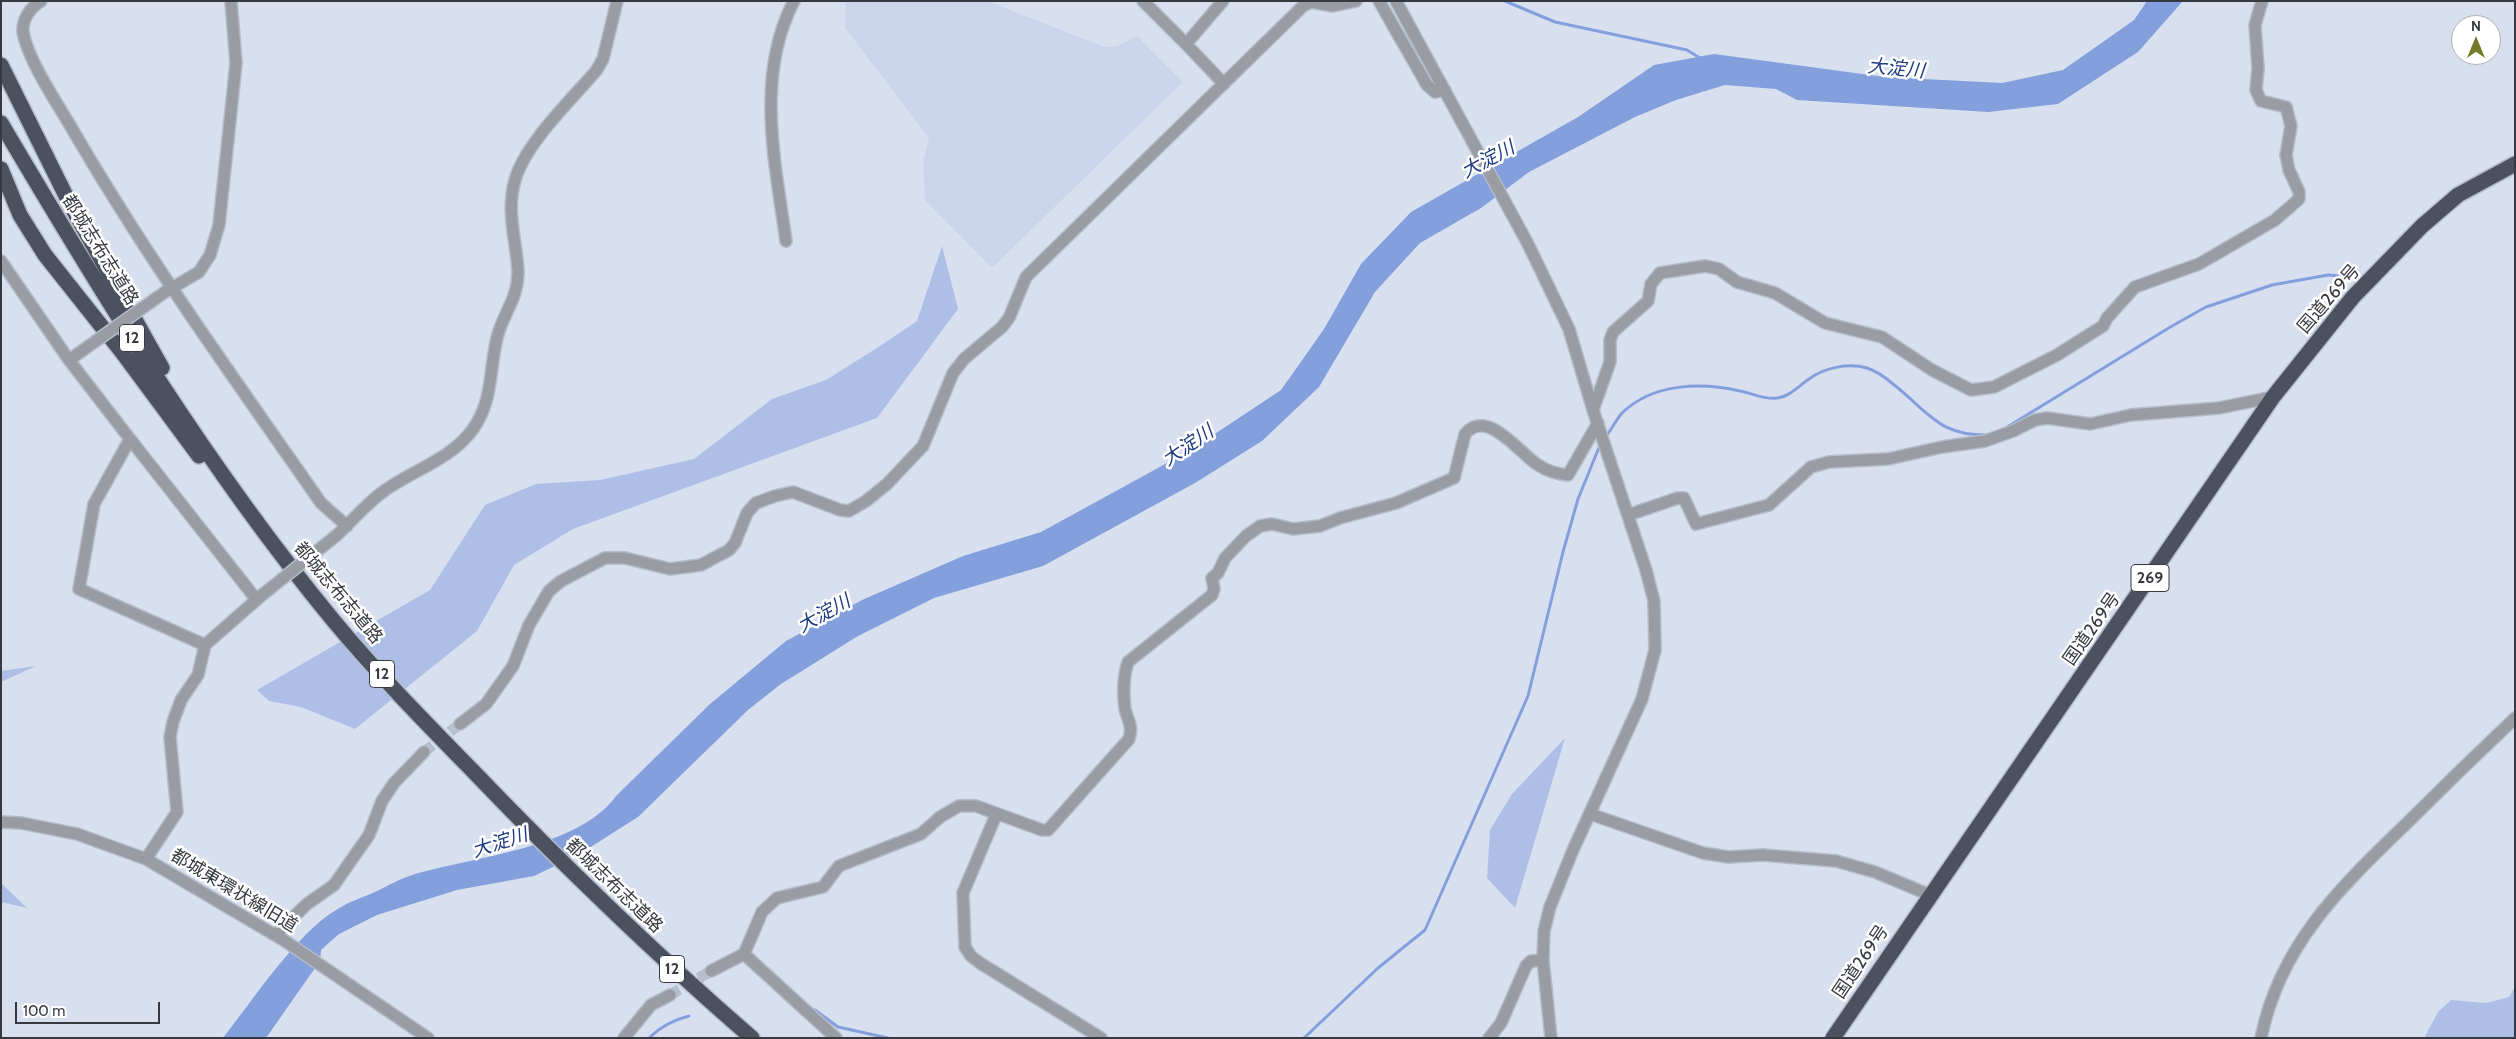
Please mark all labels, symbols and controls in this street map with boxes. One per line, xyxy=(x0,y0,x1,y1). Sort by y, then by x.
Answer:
north arrow xyxy=(2451,15,2501,65)
text: N xyxy=(2471,17,2481,35)
water label: 大淀川 xyxy=(1867,55,1925,83)
water label: 大淀川 xyxy=(1457,137,1519,183)
street label: 都城志布志道路 xyxy=(57,191,143,309)
street label: 国道269号 xyxy=(2293,260,2365,338)
road number: 12 xyxy=(120,324,144,352)
water label: 大淀川 xyxy=(1158,421,1218,471)
street label: 都城志布志道路 xyxy=(289,538,387,648)
road number: 269 xyxy=(2131,564,2169,592)
street label: 国道269号 xyxy=(2059,588,2125,670)
water label: 大淀川 xyxy=(794,590,854,638)
road number: 12 xyxy=(370,661,394,688)
water label: 大淀川 xyxy=(469,823,531,863)
street label: 都城志布志道路 xyxy=(561,834,667,938)
street label: 都城東環状線旧道 xyxy=(167,845,301,937)
street label: 国道269号 xyxy=(1829,921,1893,1003)
road number: 12 xyxy=(660,956,684,982)
scale bar xyxy=(18,992,162,1024)
text: 100 m xyxy=(23,1002,65,1020)

